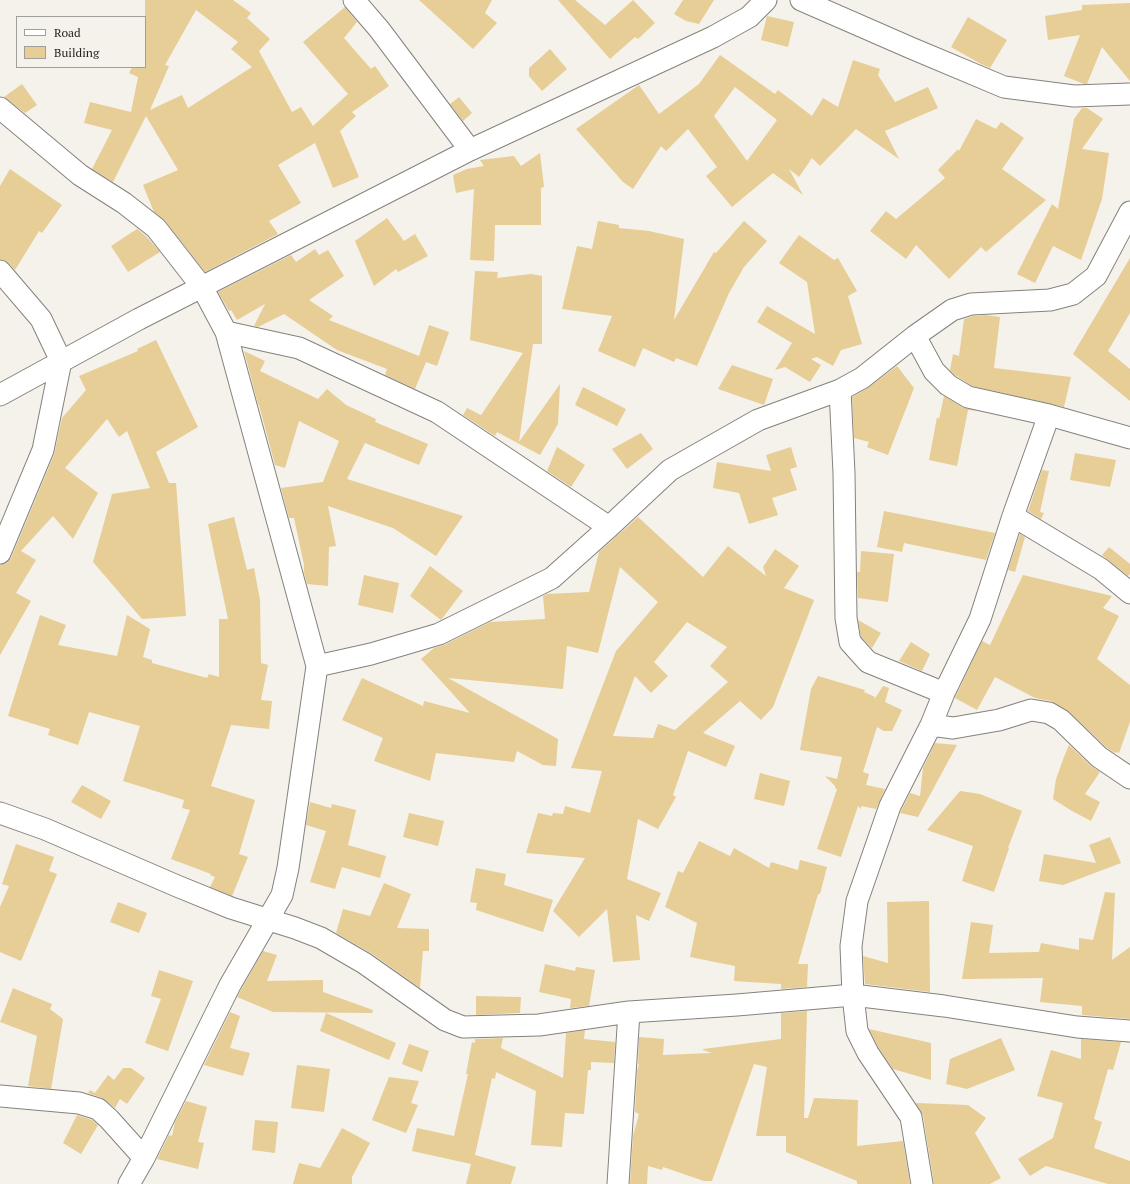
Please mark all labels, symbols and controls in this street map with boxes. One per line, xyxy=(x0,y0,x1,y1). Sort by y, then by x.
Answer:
legend xyxy=(16,16,146,68)
text: Road xyxy=(54,25,81,40)
text: Building xyxy=(54,45,99,60)

